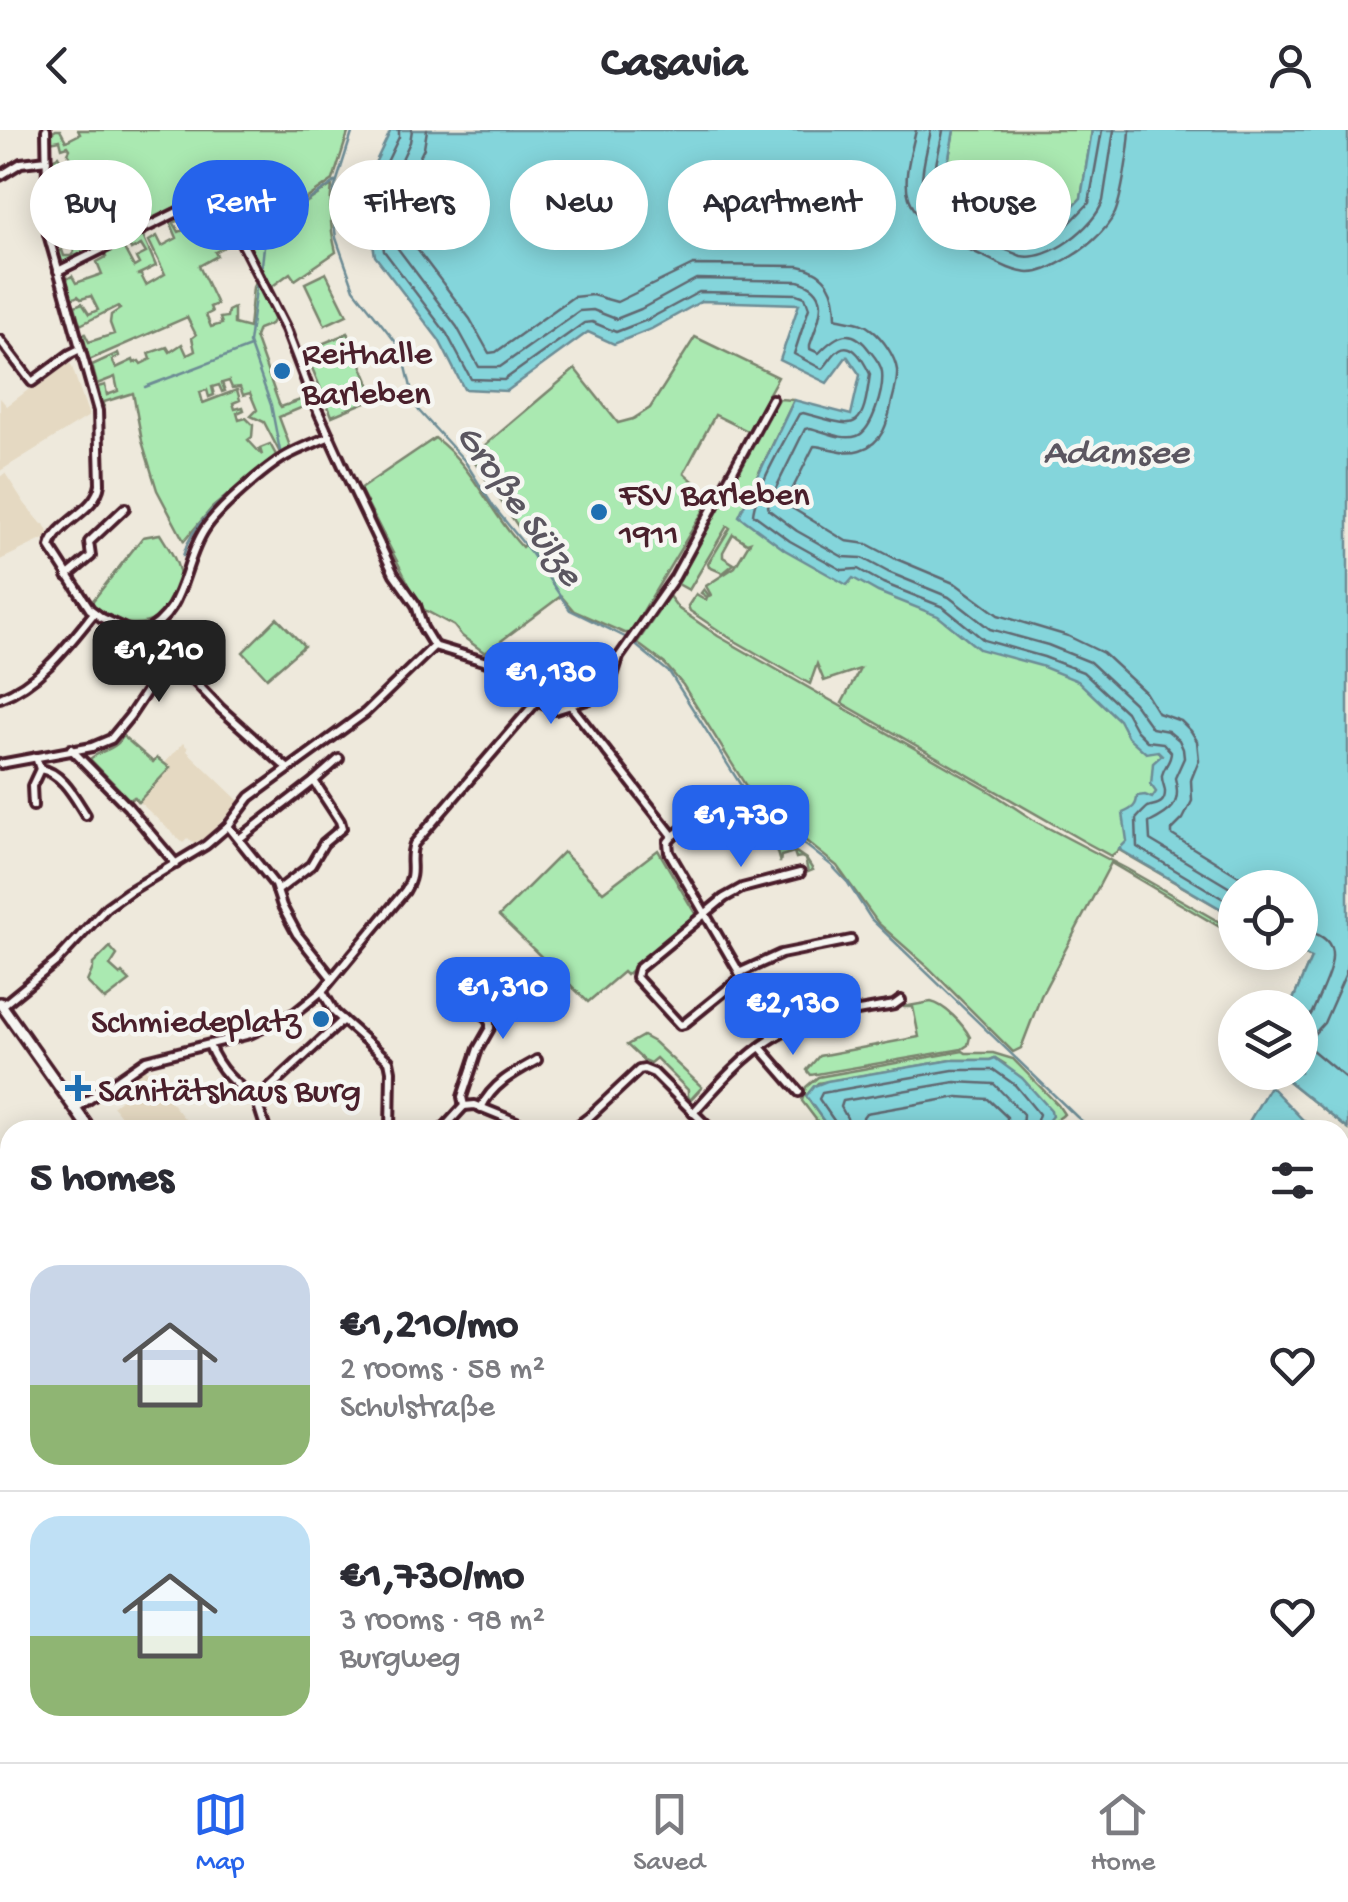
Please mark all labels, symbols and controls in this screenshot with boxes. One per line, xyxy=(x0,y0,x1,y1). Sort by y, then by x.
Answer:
icon: back xyxy=(30,38,85,93)
icon: person xyxy=(1263,38,1318,93)
text: Casavia xyxy=(601,39,747,92)
chip: Buy xyxy=(30,160,152,250)
chip: Rent xyxy=(172,160,309,250)
chip: Filters xyxy=(329,160,490,250)
chip: New xyxy=(510,160,648,250)
chip: Apartment xyxy=(668,160,896,250)
chip: House xyxy=(916,160,1071,250)
place label: Reithalle Barleben xyxy=(301,336,433,417)
marker: Reithalle Barleben xyxy=(271,360,293,382)
water label: Große Sülze xyxy=(444,417,591,597)
water label: Adamsee xyxy=(1043,433,1190,477)
place label: FSV Barleben 1911 xyxy=(618,477,810,558)
marker: FSV Barleben 1911 xyxy=(588,501,610,523)
pin: €1,210 xyxy=(78,620,240,705)
text: €1,210 xyxy=(115,633,203,671)
pin: €1,130 xyxy=(470,642,632,727)
text: €1,130 xyxy=(506,655,596,693)
pin: €1,730 xyxy=(660,785,822,870)
text: €1,730 xyxy=(694,798,788,836)
map controls xyxy=(1218,870,1318,1090)
button: locate xyxy=(1218,870,1318,970)
pin: €1,310 xyxy=(422,957,584,1042)
text: €1,310 xyxy=(458,970,548,1008)
pin: €2,130 xyxy=(712,973,874,1058)
text: €2,130 xyxy=(747,986,839,1024)
button: layers xyxy=(1218,990,1318,1090)
place label: Schmiedeplatz xyxy=(91,1004,303,1045)
marker: Schmiedeplatz xyxy=(310,1008,332,1030)
place label: Sanitätshaus Burg xyxy=(98,1073,361,1114)
marker: Sanitätshaus Burg xyxy=(67,1077,89,1099)
icon: filters xyxy=(1265,1153,1320,1208)
text: 5 homes xyxy=(30,1156,173,1205)
text: €1,210/mo xyxy=(340,1303,518,1352)
icon: home xyxy=(110,1305,230,1425)
icon: heart xyxy=(1265,1338,1320,1393)
text: 2 rooms · 58 m² xyxy=(340,1352,545,1390)
text: Schulstraße xyxy=(340,1390,495,1428)
text: €1,730/mo xyxy=(340,1554,524,1603)
icon: home xyxy=(110,1556,230,1676)
icon: heart xyxy=(1265,1589,1320,1644)
text: 3 rooms · 98 m² xyxy=(340,1603,545,1641)
text: Burgweg xyxy=(340,1641,460,1679)
tab: Map xyxy=(193,1787,248,1880)
tab: Saved xyxy=(633,1787,705,1880)
tab: Home xyxy=(1090,1787,1155,1880)

